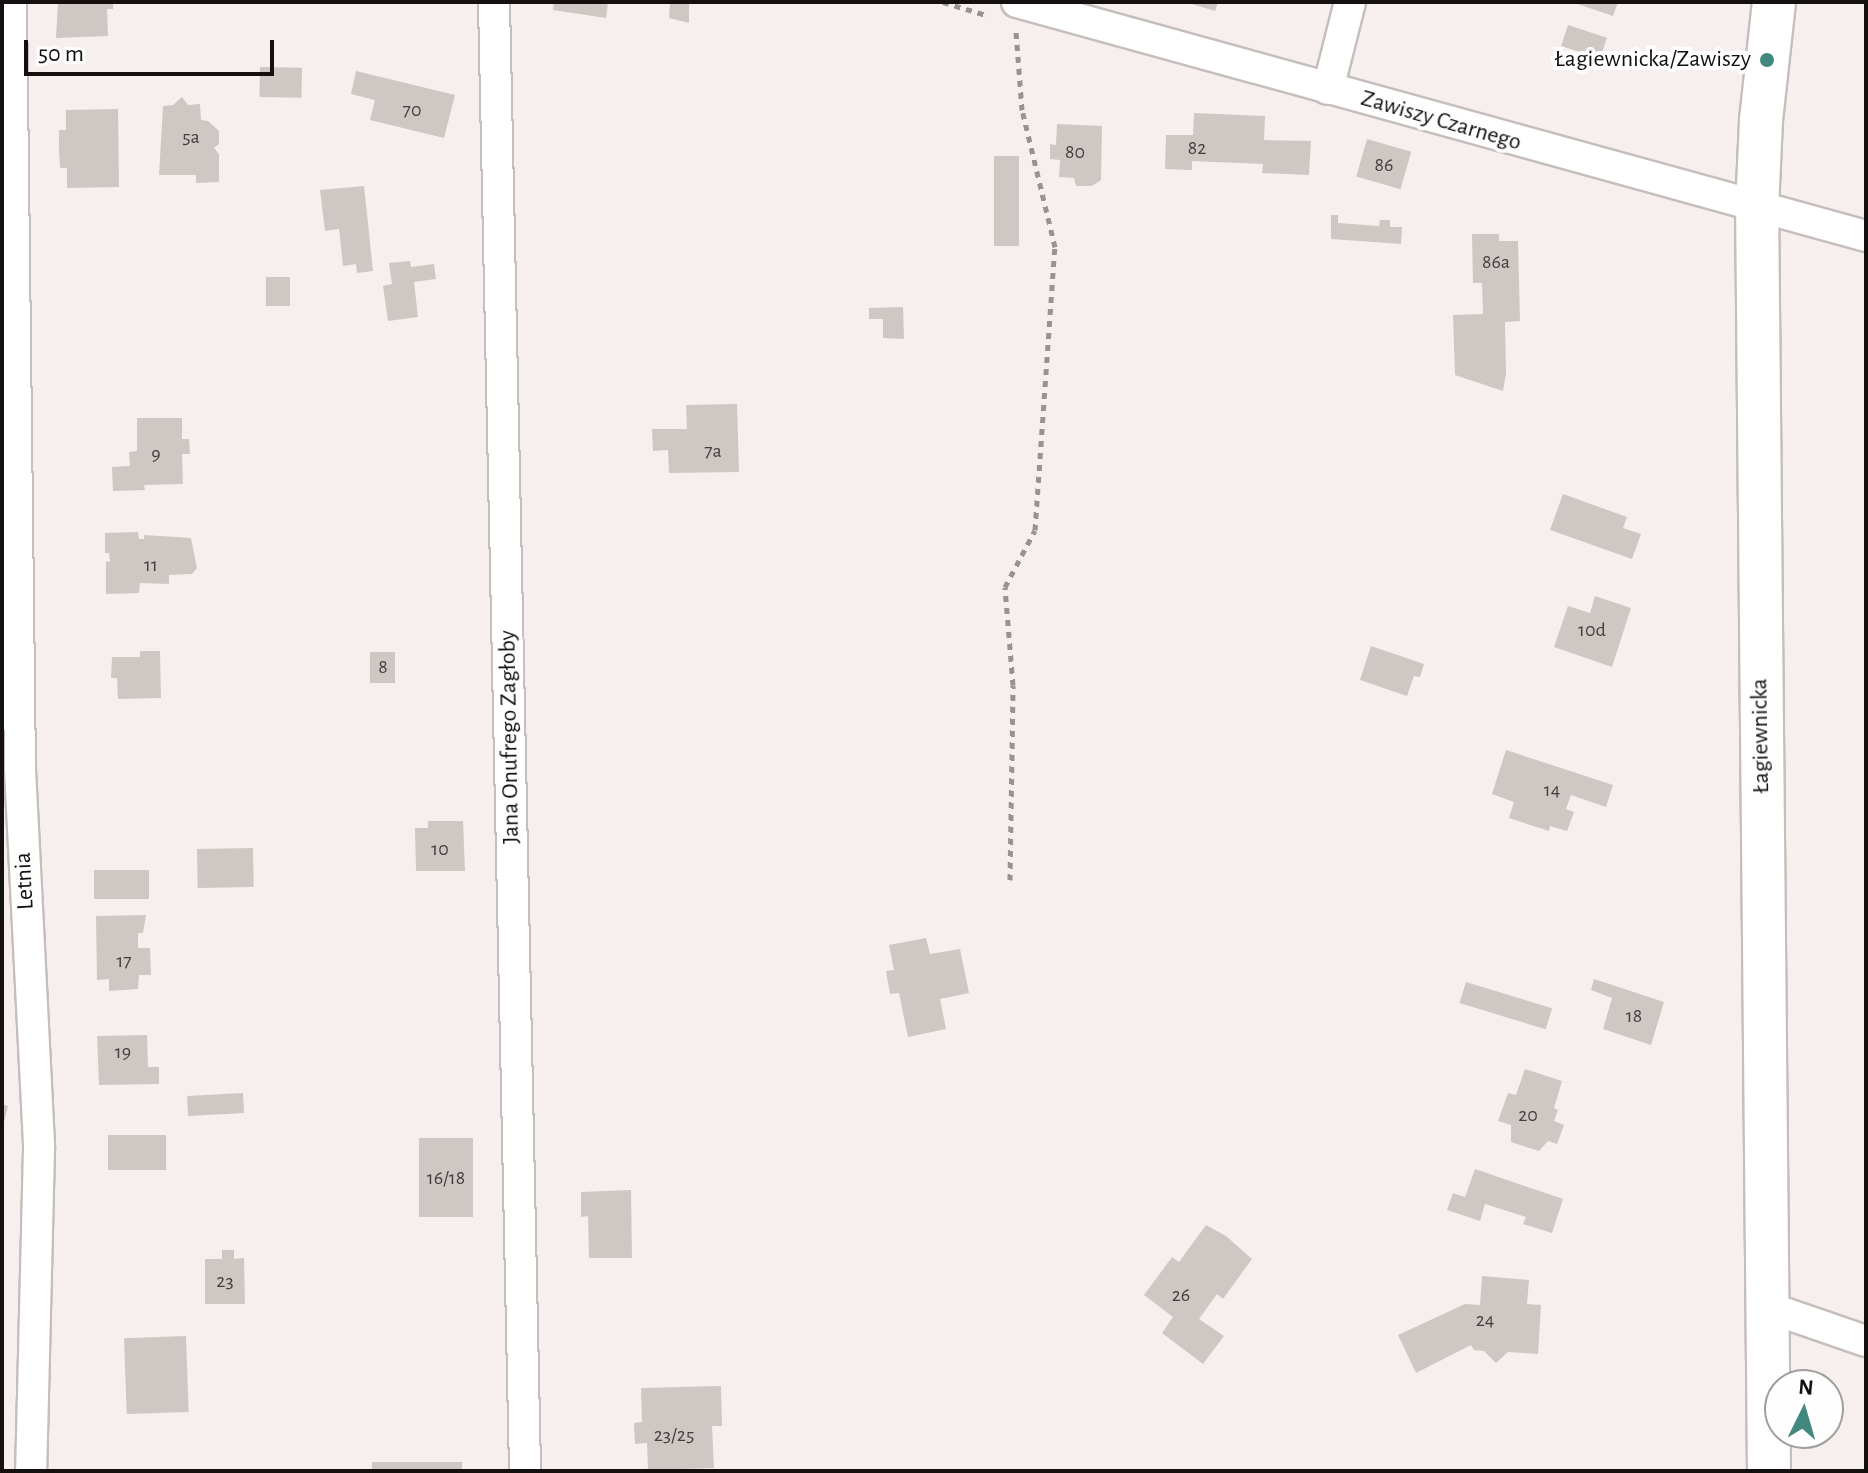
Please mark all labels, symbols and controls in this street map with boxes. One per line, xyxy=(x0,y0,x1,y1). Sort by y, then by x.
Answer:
scale bar xyxy=(28,24,278,74)
text: 50 m xyxy=(38,42,84,66)
place label: Łagiewnicka/Zawiszy xyxy=(1555,46,1751,74)
marker: Łagiewnicka/Zawiszy xyxy=(1758,51,1776,69)
street label: Zawiszy Czarnego xyxy=(1357,84,1525,158)
house number: 70 xyxy=(403,98,421,122)
house number: 5a xyxy=(182,125,200,149)
house number: 82 xyxy=(1188,136,1206,160)
house number: 80 xyxy=(1065,140,1085,164)
house number: 86 xyxy=(1375,153,1393,177)
house number: 86a xyxy=(1482,250,1510,274)
house number: 7a xyxy=(704,439,722,463)
house number: 9 xyxy=(151,442,161,466)
house number: 11 xyxy=(144,553,158,577)
house number: 10d xyxy=(1578,618,1606,642)
street label: Jana Onufrego Zagłoby xyxy=(494,630,526,844)
house number: 8 xyxy=(378,655,388,679)
street label: Łagiewnicka xyxy=(1746,678,1776,794)
house number: 14 xyxy=(1544,778,1560,802)
house number: 10 xyxy=(431,837,449,861)
street label: Letnia xyxy=(9,851,41,911)
house number: 17 xyxy=(116,949,132,973)
house number: 18 xyxy=(1626,1004,1642,1028)
house number: 19 xyxy=(115,1040,131,1064)
house number: 20 xyxy=(1518,1103,1538,1127)
house number: 16/18 xyxy=(427,1166,465,1190)
house number: 23 xyxy=(216,1269,234,1293)
house number: 26 xyxy=(1172,1283,1190,1307)
house number: 24 xyxy=(1476,1308,1494,1332)
north arrow xyxy=(1764,1369,1844,1449)
text: N xyxy=(1797,1375,1814,1399)
house number: 23/25 xyxy=(654,1423,694,1447)

